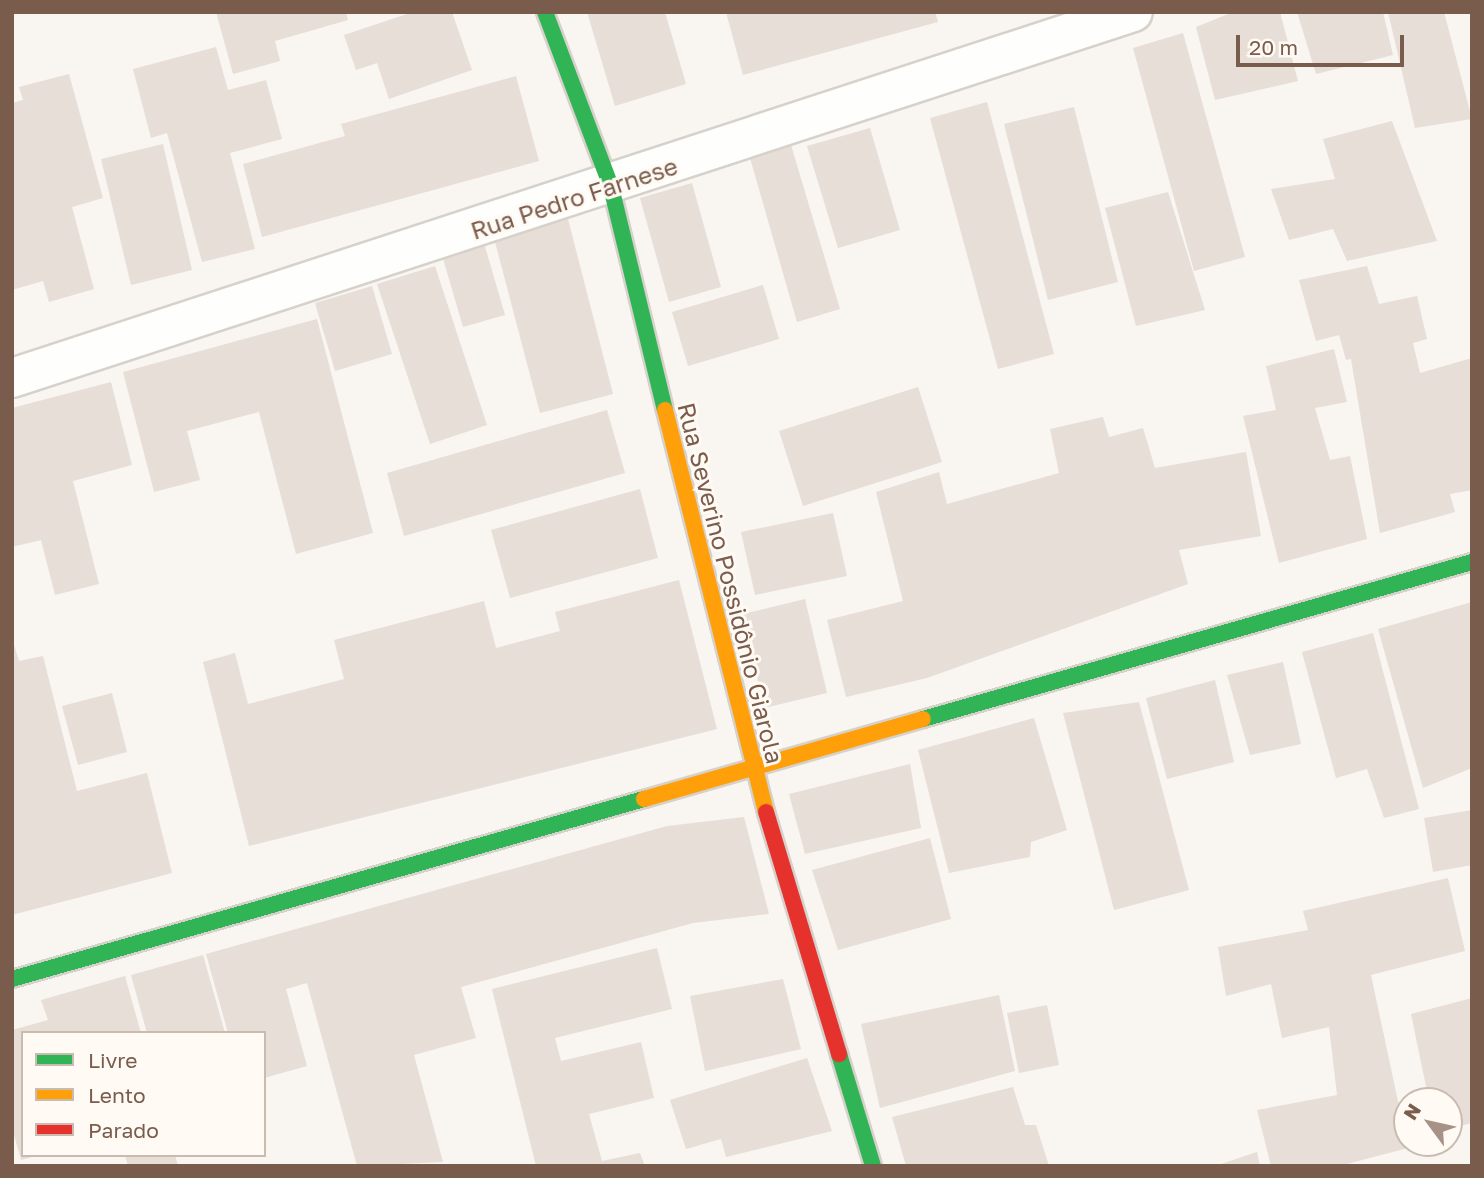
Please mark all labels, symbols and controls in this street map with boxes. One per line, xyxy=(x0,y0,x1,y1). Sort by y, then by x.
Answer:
scale bar xyxy=(1239,21,1407,65)
text: 20 m xyxy=(1249,34,1298,60)
street label: Rua Pedro Farnese xyxy=(467,151,681,245)
street label: Rua Severino Possidônio Giarola xyxy=(672,400,790,766)
legend xyxy=(21,1031,266,1157)
text: Livre xyxy=(88,1047,138,1073)
text: Lento xyxy=(88,1082,146,1108)
north arrow xyxy=(1393,1087,1463,1157)
text: N xyxy=(1398,1099,1425,1124)
text: Parado xyxy=(88,1117,159,1143)

